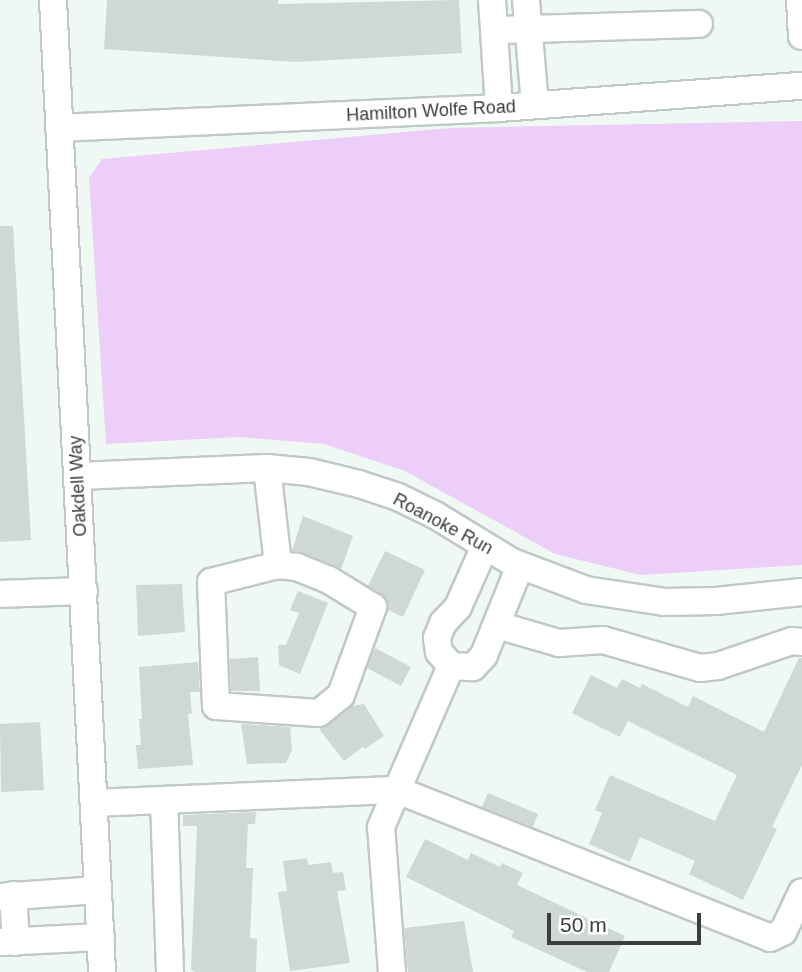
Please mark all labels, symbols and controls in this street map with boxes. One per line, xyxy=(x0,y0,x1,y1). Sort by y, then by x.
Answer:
street label: Hamilton Wolfe Road xyxy=(346,96,516,126)
street label: Oakdell Way xyxy=(65,435,91,537)
street label: Roanoke Run xyxy=(389,489,497,559)
scale bar xyxy=(550,898,704,942)
text: 50 m xyxy=(560,913,607,936)

